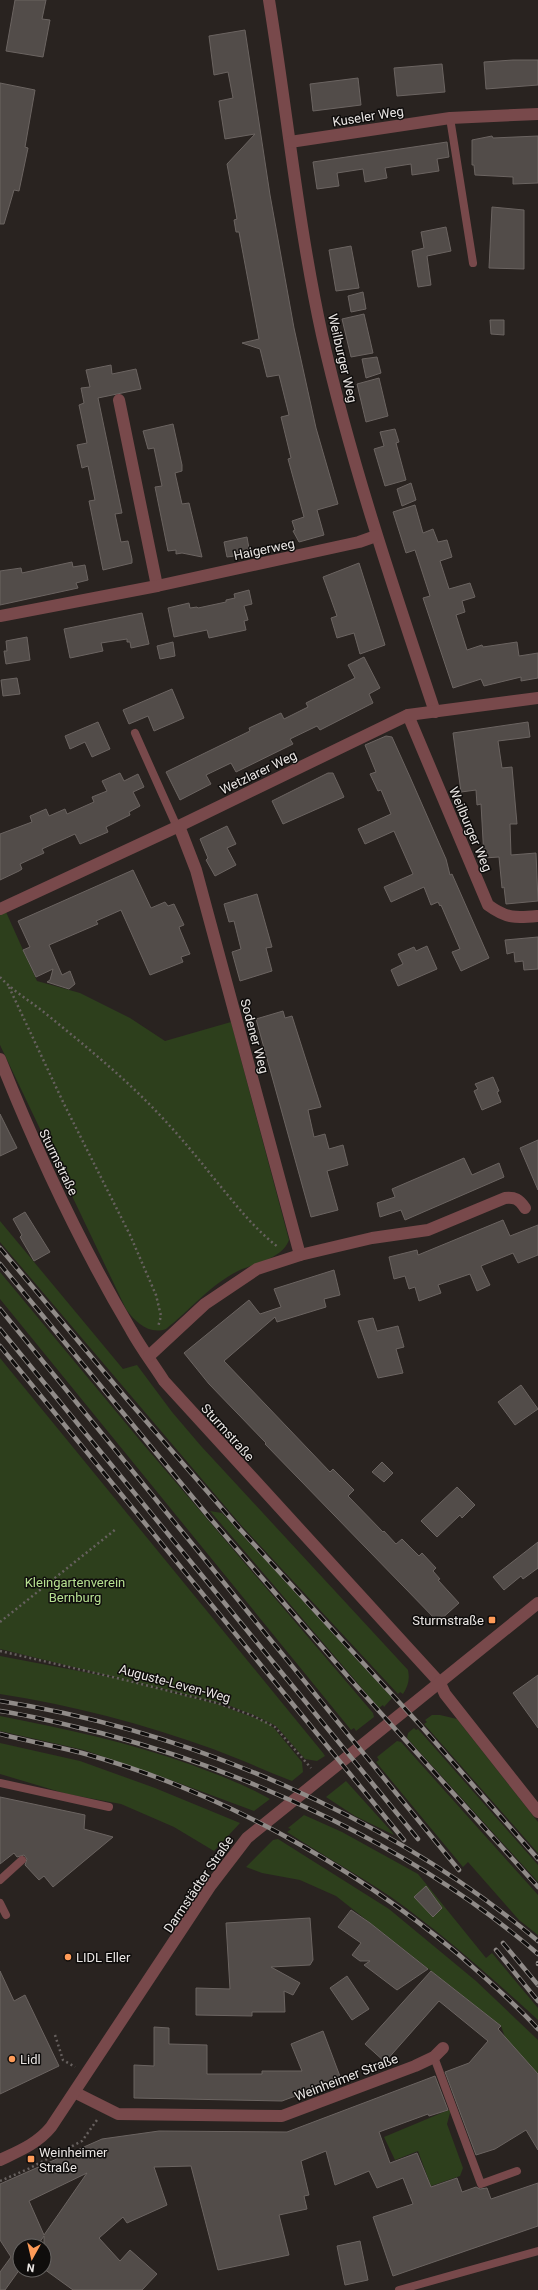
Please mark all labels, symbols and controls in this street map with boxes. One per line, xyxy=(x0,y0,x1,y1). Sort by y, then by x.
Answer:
street label: Kuseler Weg xyxy=(331,103,405,130)
street label: Weilburger Weg xyxy=(325,312,360,404)
street label: Haigerweg xyxy=(232,536,296,563)
street label: Wetzlarer Weg xyxy=(217,747,299,797)
street label: Weilburger Weg xyxy=(446,785,495,874)
street label: Sodener Weg xyxy=(237,997,272,1075)
street label: Sturmstraße xyxy=(36,1127,81,1198)
street label: Sturmstraße xyxy=(198,1401,257,1464)
park label: Kleingartenverein Bernburg xyxy=(25,1575,125,1605)
place label: Sturmstraße xyxy=(412,1613,484,1628)
marker: Sturmstraße xyxy=(487,1615,497,1625)
street label: Auguste-Leven-Weg xyxy=(118,1661,232,1706)
street label: Darmstädter Straße xyxy=(160,1833,236,1935)
place label: LIDL Eller xyxy=(76,1950,131,1965)
marker: LIDL Eller xyxy=(63,1952,73,1962)
street label: Weinheimer Straße xyxy=(292,2051,400,2104)
place label: Lidl xyxy=(20,2052,41,2067)
marker: Lidl xyxy=(7,2054,17,2064)
place label: Weinheimer Straße xyxy=(39,2145,108,2175)
marker: Weinheimer Straße xyxy=(26,2154,36,2164)
north arrow xyxy=(12,2238,52,2278)
text: N xyxy=(26,2260,35,2274)

